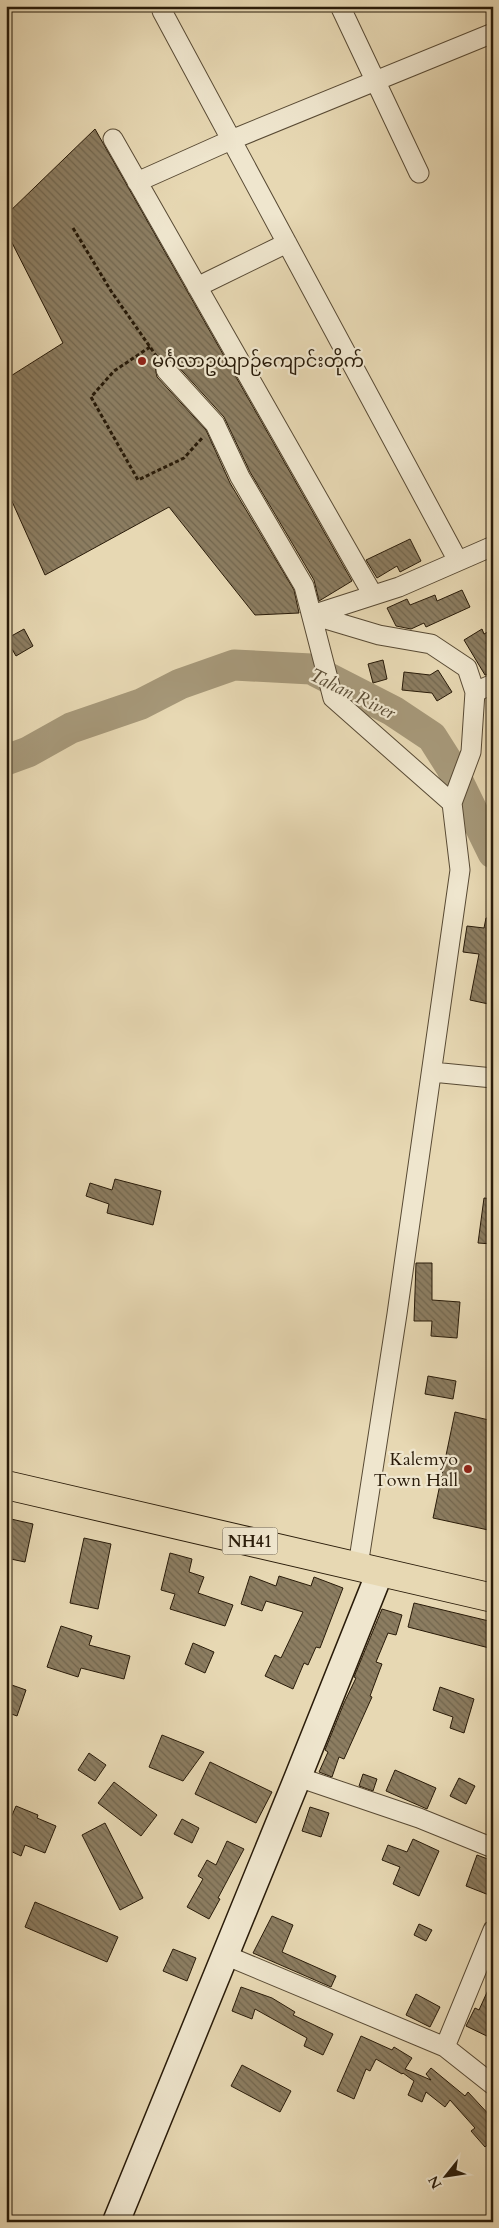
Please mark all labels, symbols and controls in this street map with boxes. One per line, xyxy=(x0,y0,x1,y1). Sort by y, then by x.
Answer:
place label: မင်္ဂလာဥယျာဉ်ကျောင်းတိုက် xyxy=(152,347,364,376)
marker: မင်္ဂလာဥယျာဉ်ကျောင်းတိုက် xyxy=(136,355,148,367)
water label: Tahan River xyxy=(305,662,400,726)
place label: Kalemyo Town Hall xyxy=(374,1447,458,1493)
marker: Kalemyo Town Hall xyxy=(462,1463,474,1475)
road number: NH41 xyxy=(222,1528,278,1554)
north arrow xyxy=(422,2150,472,2200)
text: N xyxy=(424,2172,446,2192)

